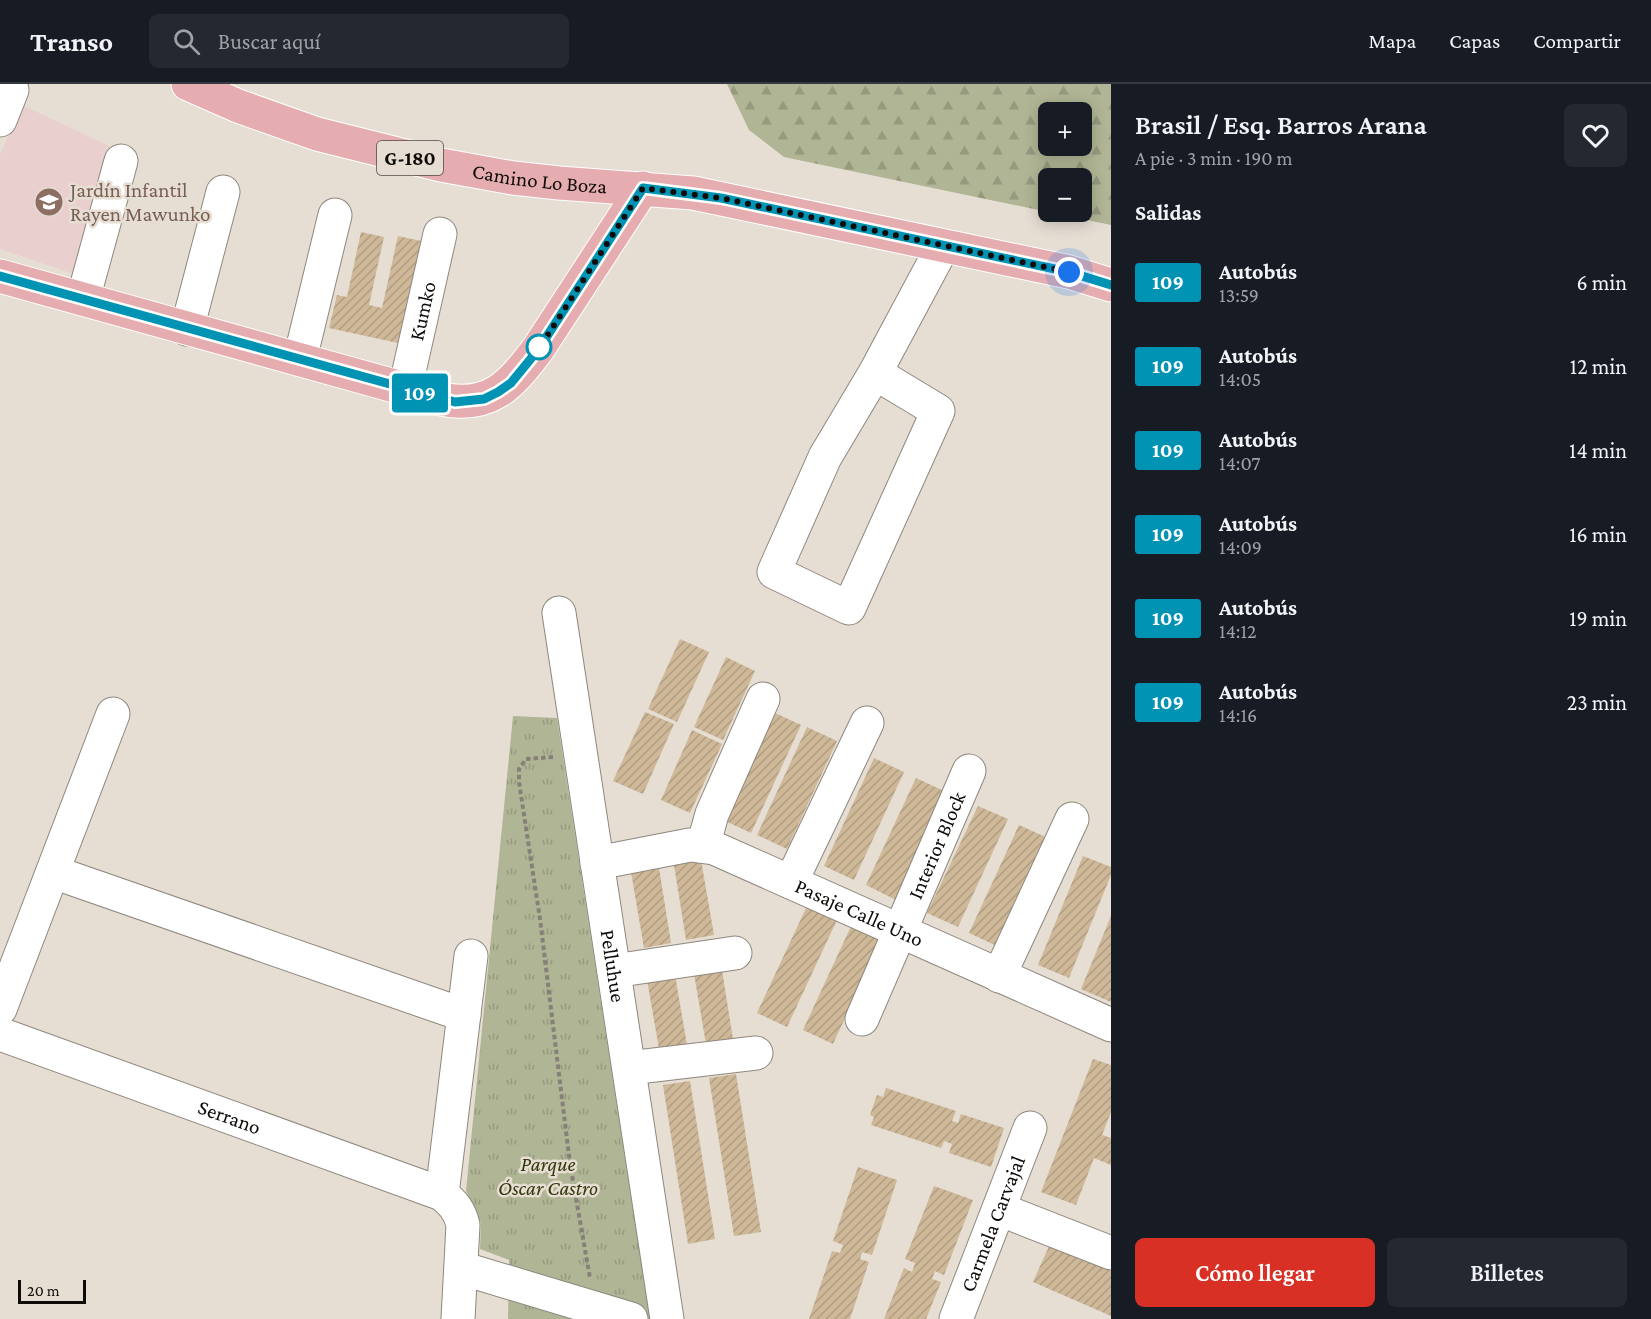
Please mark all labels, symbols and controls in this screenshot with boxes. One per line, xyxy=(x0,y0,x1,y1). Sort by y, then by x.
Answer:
search box xyxy=(149,14,569,68)
icon: search xyxy=(170,25,203,58)
text: Transo xyxy=(30,26,113,57)
text: Buscar aquí xyxy=(218,29,321,54)
text: Mapa xyxy=(1368,29,1416,53)
text: Capas xyxy=(1449,29,1500,53)
text: Compartir xyxy=(1533,29,1621,53)
map controls xyxy=(1038,102,1092,222)
button: + xyxy=(1038,102,1092,156)
button: heart xyxy=(1564,104,1627,167)
text: Brasil / Esq. Barros Arana xyxy=(1135,109,1427,140)
road number: G-180 xyxy=(377,141,443,175)
text: A pie · 3 min · 190 m xyxy=(1135,147,1292,169)
street label: Camino Lo Boza xyxy=(470,159,608,199)
button: − xyxy=(1038,168,1092,222)
place label: Jardín Infantil Rayen Mawunko xyxy=(68,178,210,226)
school or university icon: Jardín Infantil Rayen Mawunko xyxy=(33,186,65,218)
text: Salidas xyxy=(1135,200,1201,225)
your location xyxy=(1054,257,1084,287)
text: Autobús xyxy=(1219,259,1297,284)
text: 109 xyxy=(1152,270,1184,294)
text: 6 min xyxy=(1576,270,1627,295)
street label: Kumko xyxy=(404,279,441,343)
text: 13:59 xyxy=(1219,284,1259,306)
unlabelled marker xyxy=(526,334,552,360)
text: Autobús xyxy=(1219,343,1297,368)
text: 109 xyxy=(1152,354,1184,378)
text: 12 min xyxy=(1570,354,1627,379)
text: 14:05 xyxy=(1219,368,1261,390)
line badge: 109 xyxy=(386,374,454,412)
text: 109 xyxy=(404,381,436,405)
text: Autobús xyxy=(1219,427,1297,452)
text: 109 xyxy=(1152,438,1184,462)
text: 14 min xyxy=(1569,438,1627,463)
text: 14:07 xyxy=(1219,452,1260,474)
text: Autobús xyxy=(1219,511,1297,536)
text: 109 xyxy=(1152,522,1184,546)
text: 16 min xyxy=(1569,522,1627,547)
text: 14:09 xyxy=(1219,536,1262,558)
text: Autobús xyxy=(1219,595,1297,620)
text: 109 xyxy=(1152,606,1184,630)
text: 19 min xyxy=(1569,606,1627,631)
text: 14:12 xyxy=(1219,620,1257,642)
text: Autobús xyxy=(1219,679,1297,704)
text: 109 xyxy=(1152,690,1184,714)
text: 23 min xyxy=(1567,690,1627,715)
text: 14:16 xyxy=(1219,704,1257,726)
street label: Interior Block xyxy=(903,788,971,903)
street label: Pasaje Calle Uno xyxy=(791,874,927,952)
street label: Pelluhue xyxy=(596,928,630,1004)
street label: Serrano xyxy=(195,1095,264,1139)
park label: Parque Óscar Castro xyxy=(498,1152,598,1200)
street label: Carmela Carvajal xyxy=(956,1152,1030,1295)
button: Cómo llegar xyxy=(1135,1238,1375,1307)
button: Billetes xyxy=(1387,1238,1627,1307)
scale bar xyxy=(18,1277,86,1304)
text: 20 m xyxy=(27,1282,60,1299)

